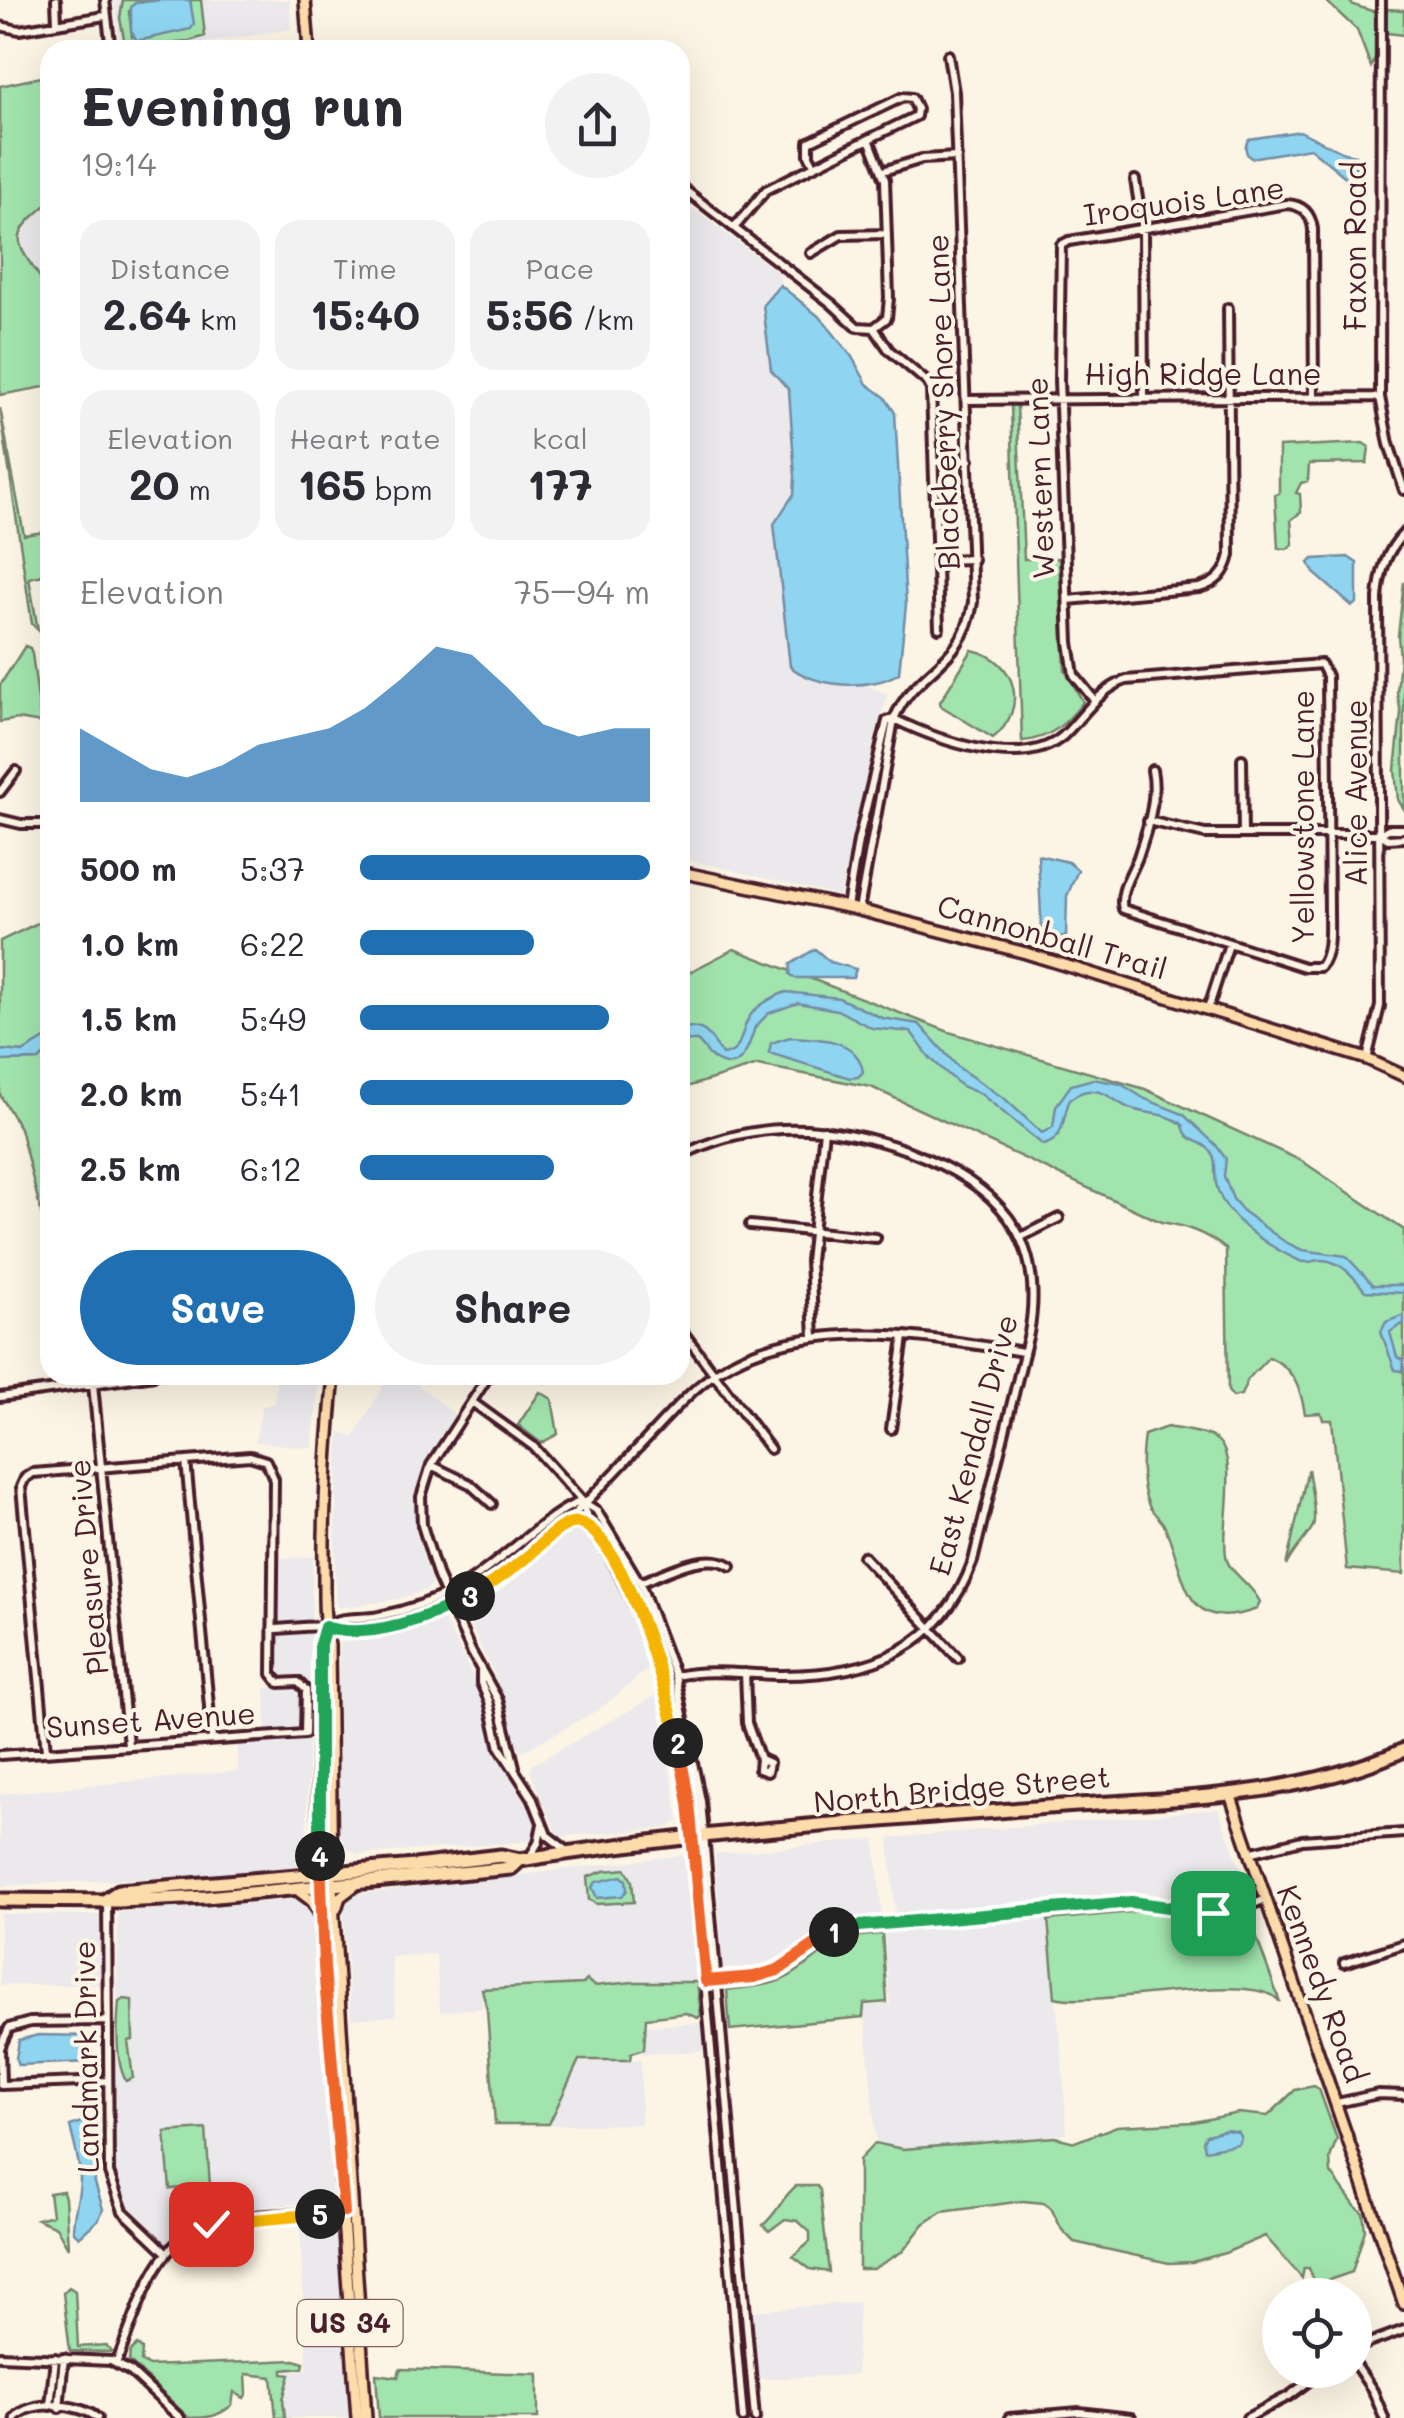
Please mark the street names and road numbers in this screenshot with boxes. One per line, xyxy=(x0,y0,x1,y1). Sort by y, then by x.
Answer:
street label: Faxon Road xyxy=(1334,161,1374,331)
street label: Iroquois Lane xyxy=(1081,166,1287,234)
street label: Blackberry Shore Lane xyxy=(916,233,968,571)
street label: High Ridge Lane xyxy=(1084,353,1322,393)
street label: Western Lane xyxy=(1015,376,1063,580)
street label: Yellowstone Lane xyxy=(1282,690,1322,944)
street label: Alice Avenue xyxy=(1335,699,1375,887)
street label: Cannonball Trail xyxy=(933,884,1172,988)
street label: East Kendall Drive xyxy=(918,1310,1026,1579)
street label: Pleasure Drive xyxy=(58,1458,116,1677)
street label: Sunset Avenue xyxy=(45,1692,257,1746)
street label: North Bridge Street xyxy=(812,1755,1112,1821)
street label: Kennedy Road xyxy=(1269,1879,1377,2088)
street label: Landmark Drive xyxy=(63,1940,107,2174)
road number: US 34 xyxy=(298,2300,402,2346)

